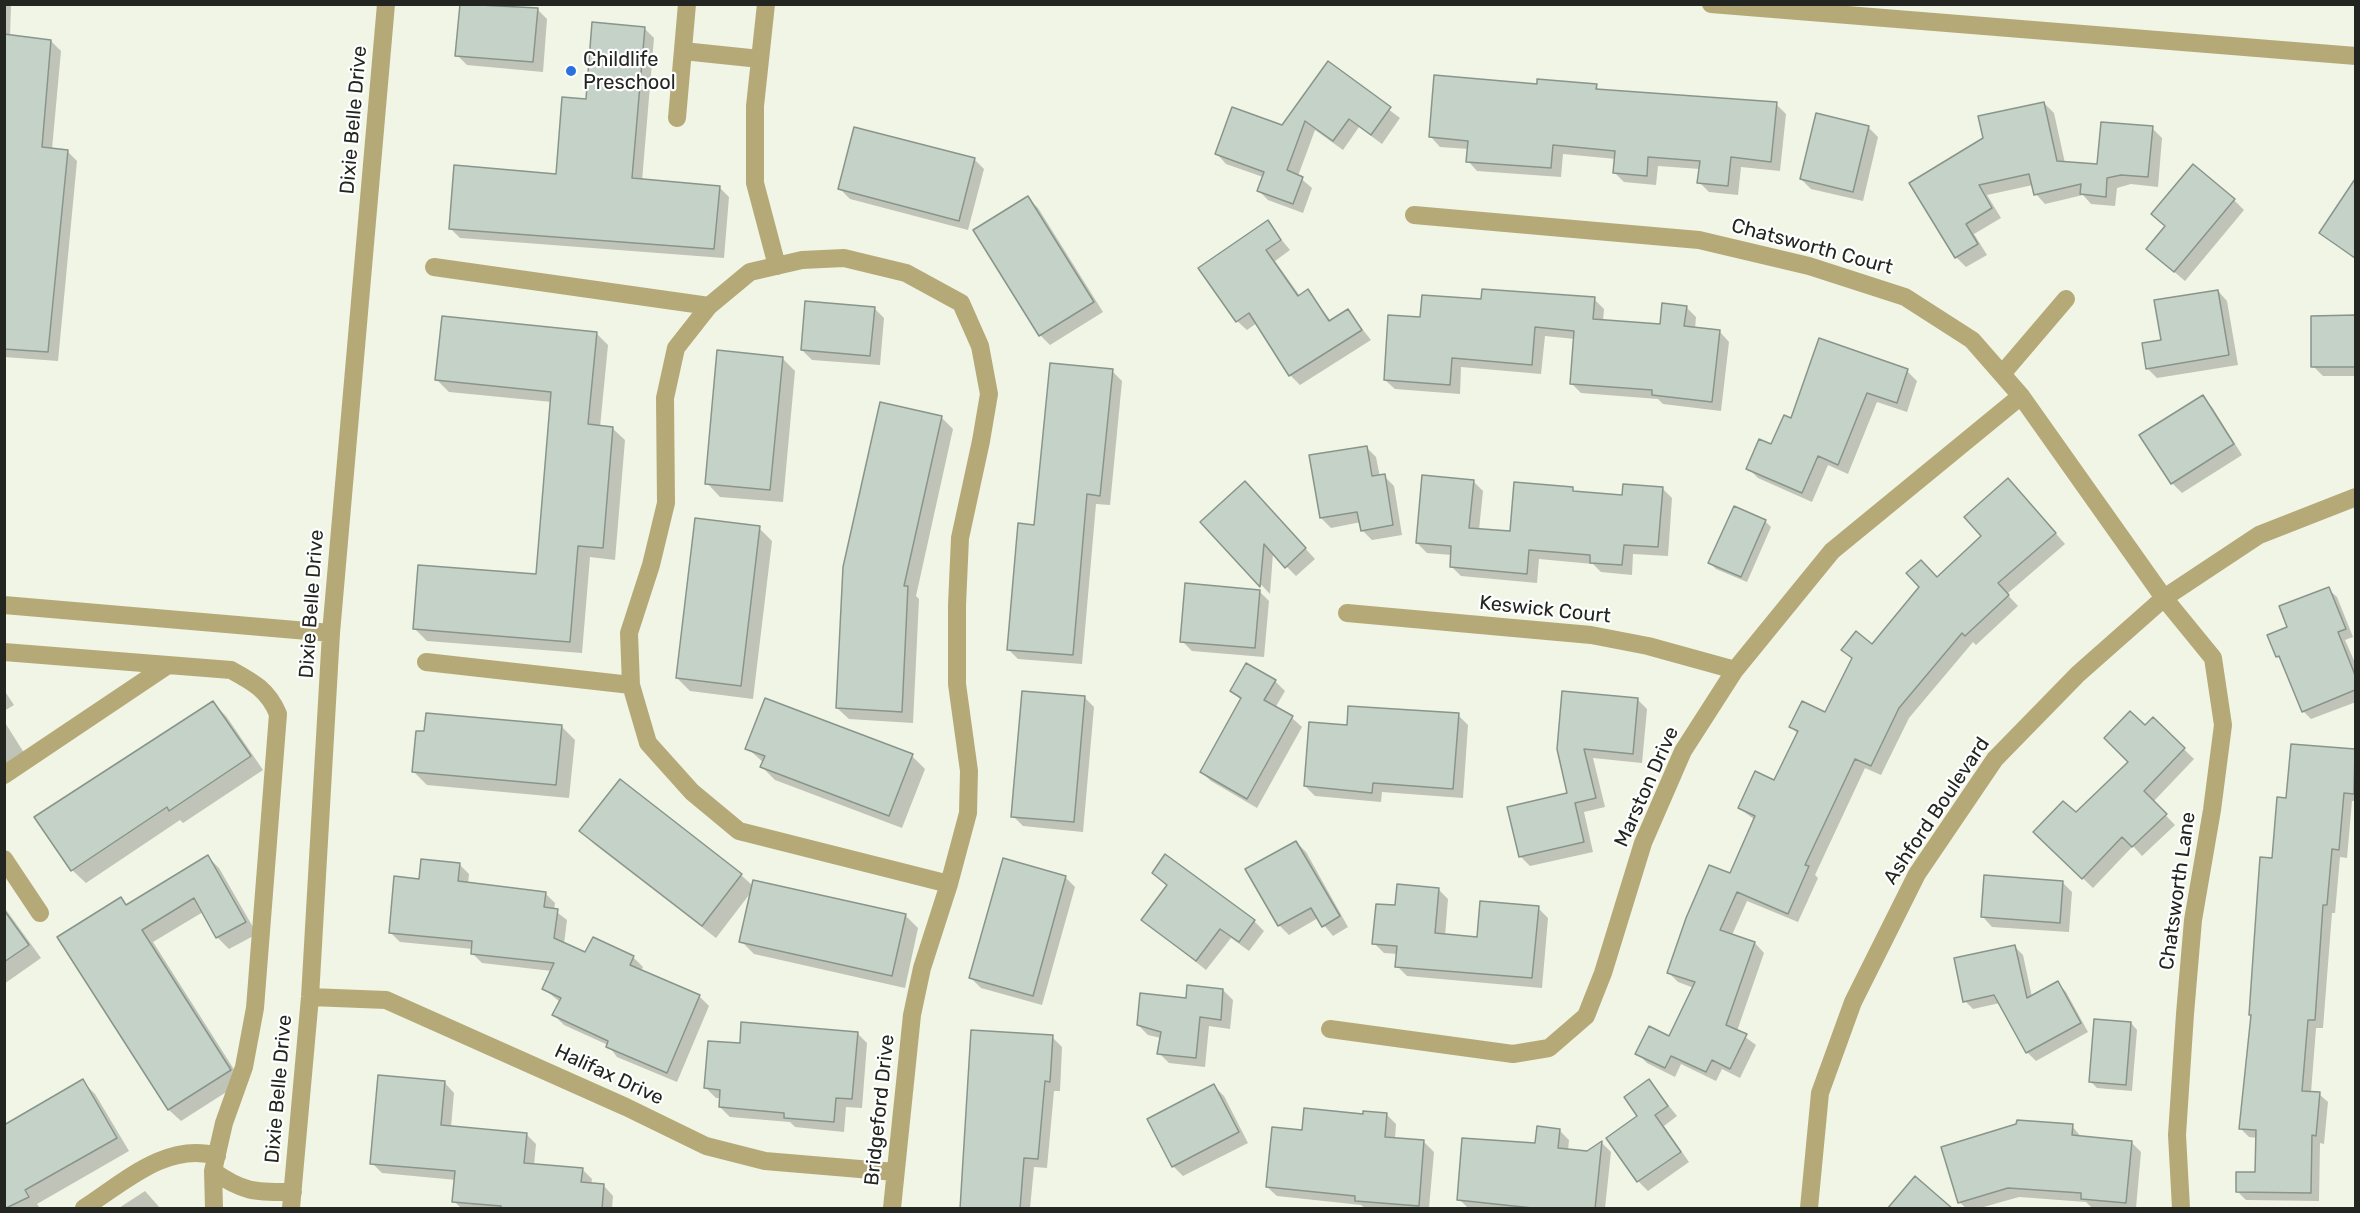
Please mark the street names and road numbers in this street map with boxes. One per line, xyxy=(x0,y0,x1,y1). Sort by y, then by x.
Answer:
street label: Dixie Belle Drive xyxy=(336,45,372,195)
street label: Chatsworth Court xyxy=(1729,214,1895,280)
street label: Dixie Belle Drive xyxy=(295,529,329,679)
street label: Keswick Court xyxy=(1478,591,1612,629)
street label: Marston Drive xyxy=(1610,723,1684,851)
street label: Ashford Boulevard xyxy=(1879,733,1995,889)
street label: Chatsworth Lane xyxy=(2155,810,2201,972)
street label: Dixie Belle Drive xyxy=(261,1014,297,1164)
street label: Bridgeford Drive xyxy=(860,1033,900,1187)
street label: Halifax Drive xyxy=(551,1039,667,1111)

